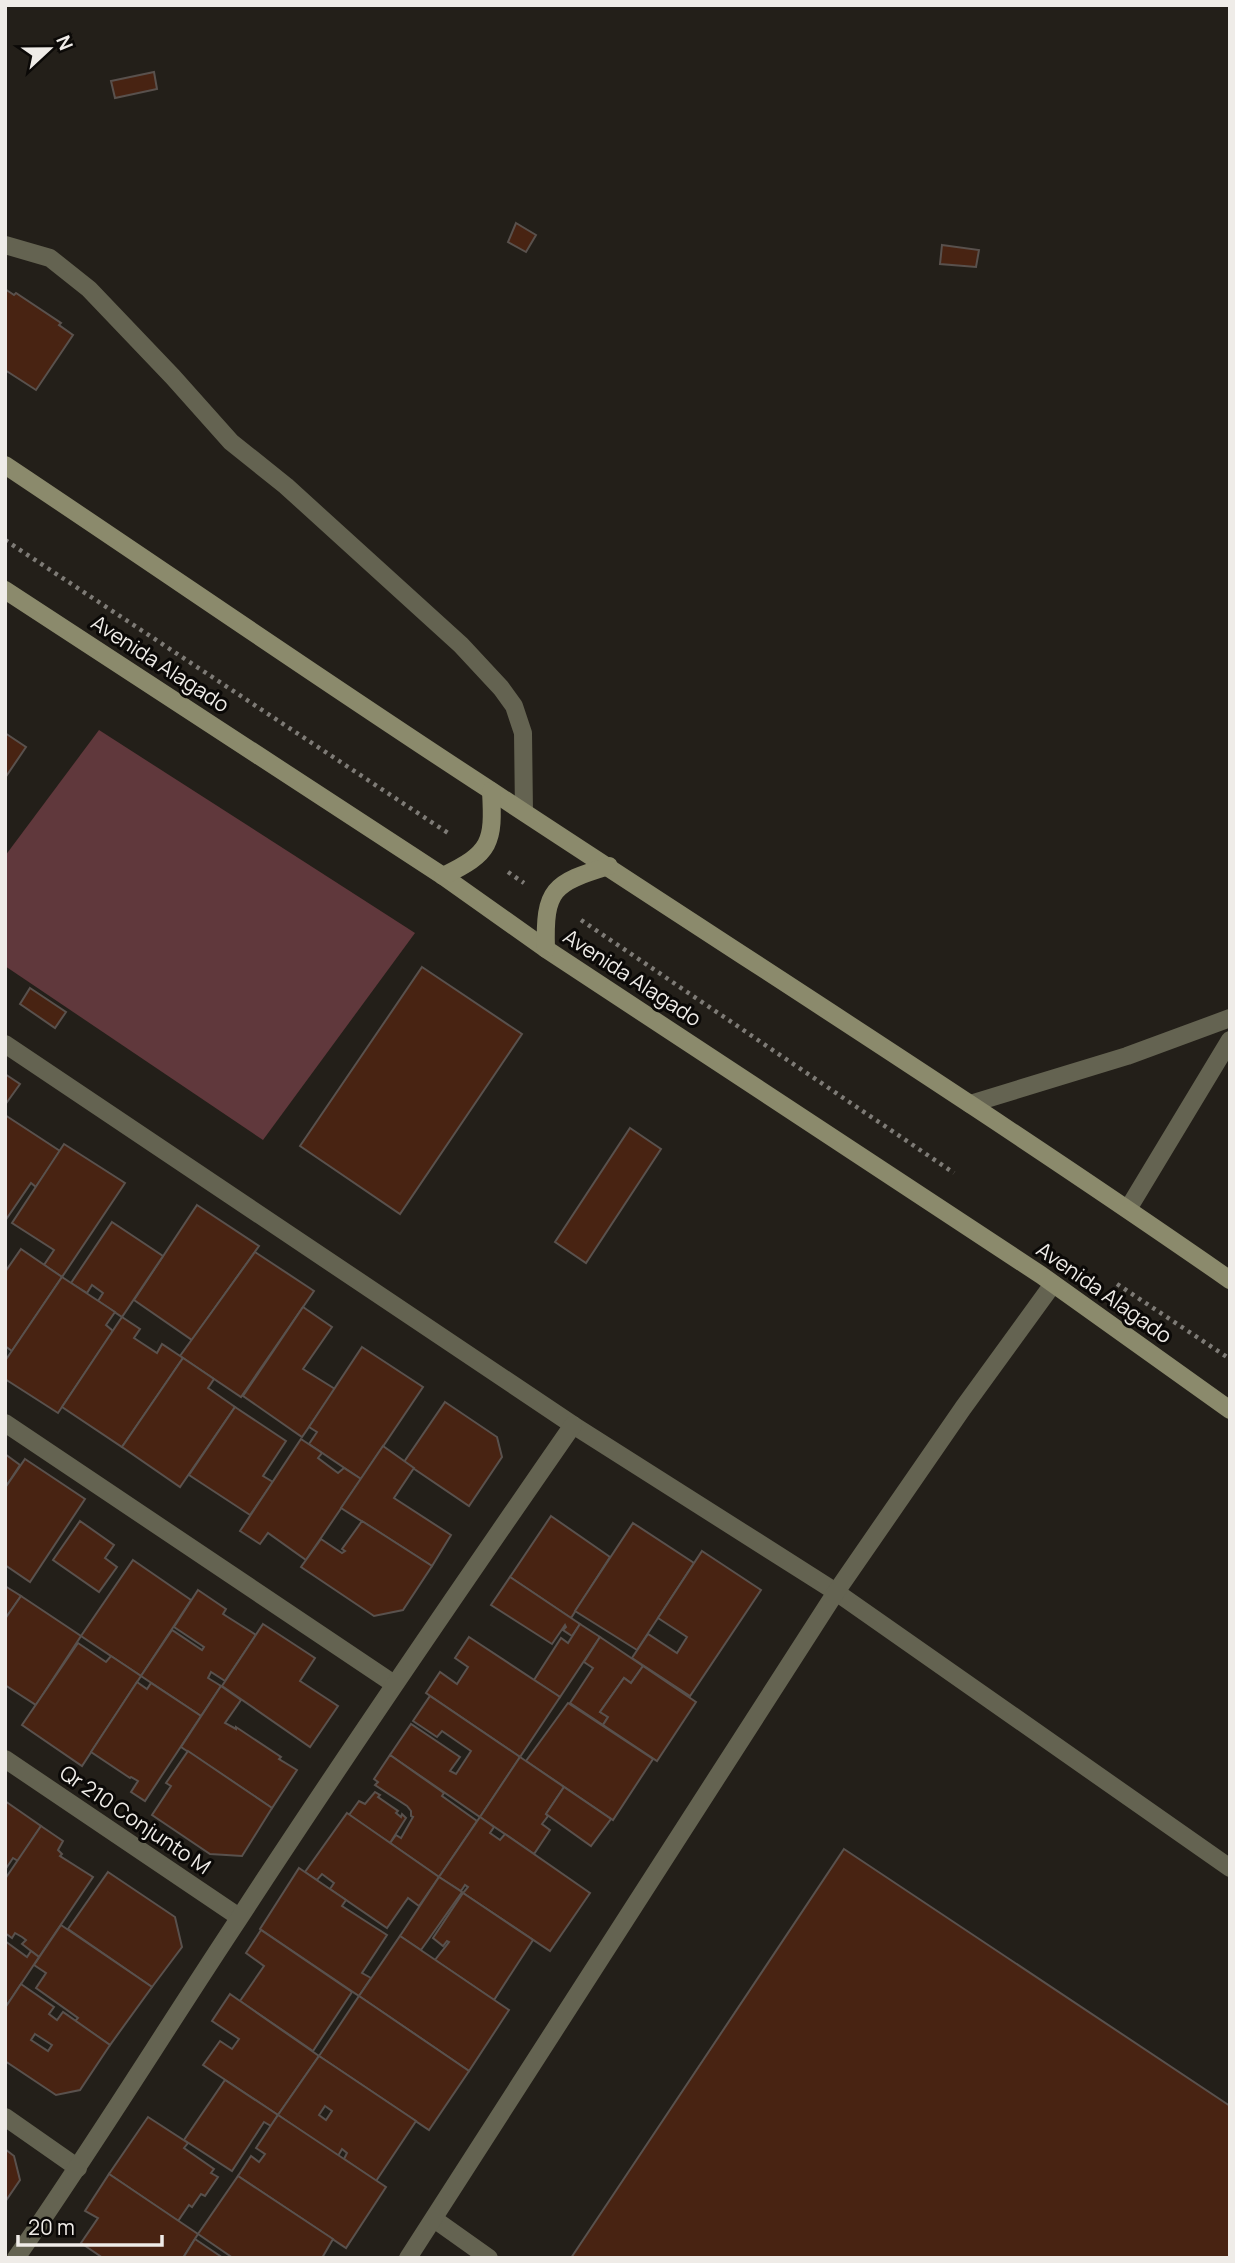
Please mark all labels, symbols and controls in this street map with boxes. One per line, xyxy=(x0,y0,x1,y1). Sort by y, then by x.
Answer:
north arrow xyxy=(14,14,84,84)
text: N xyxy=(50,31,79,54)
street label: Avenida Alagado xyxy=(86,608,235,718)
street label: Avenida Alagado xyxy=(558,922,707,1032)
street label: Avenida Alagado xyxy=(1031,1235,1178,1349)
street label: Qr 210 Conjunto M xyxy=(55,1758,217,1880)
scale bar xyxy=(18,2204,161,2248)
text: 20 m xyxy=(28,2213,75,2241)

